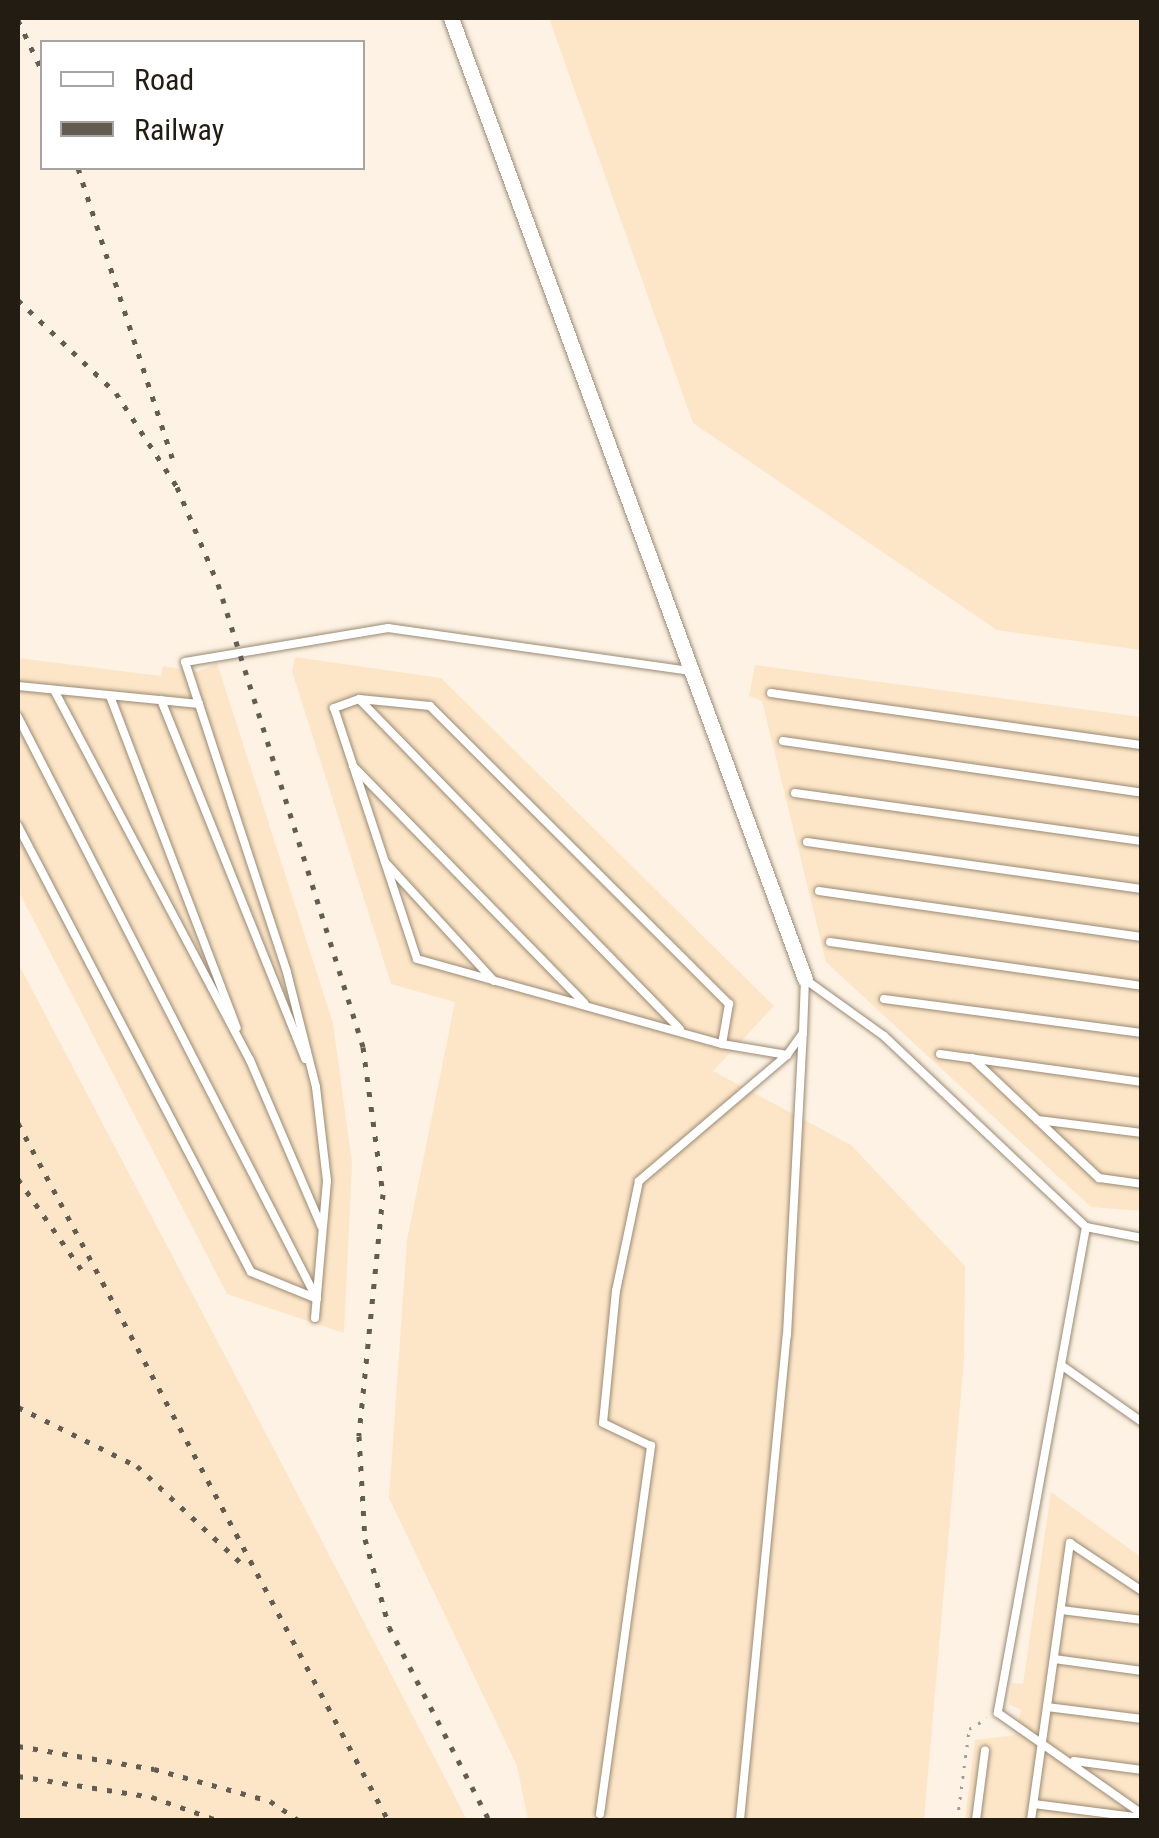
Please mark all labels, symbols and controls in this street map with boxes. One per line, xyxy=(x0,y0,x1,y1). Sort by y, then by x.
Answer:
legend xyxy=(40,40,365,170)
text: Road xyxy=(134,62,194,97)
text: Railway xyxy=(134,112,224,147)

